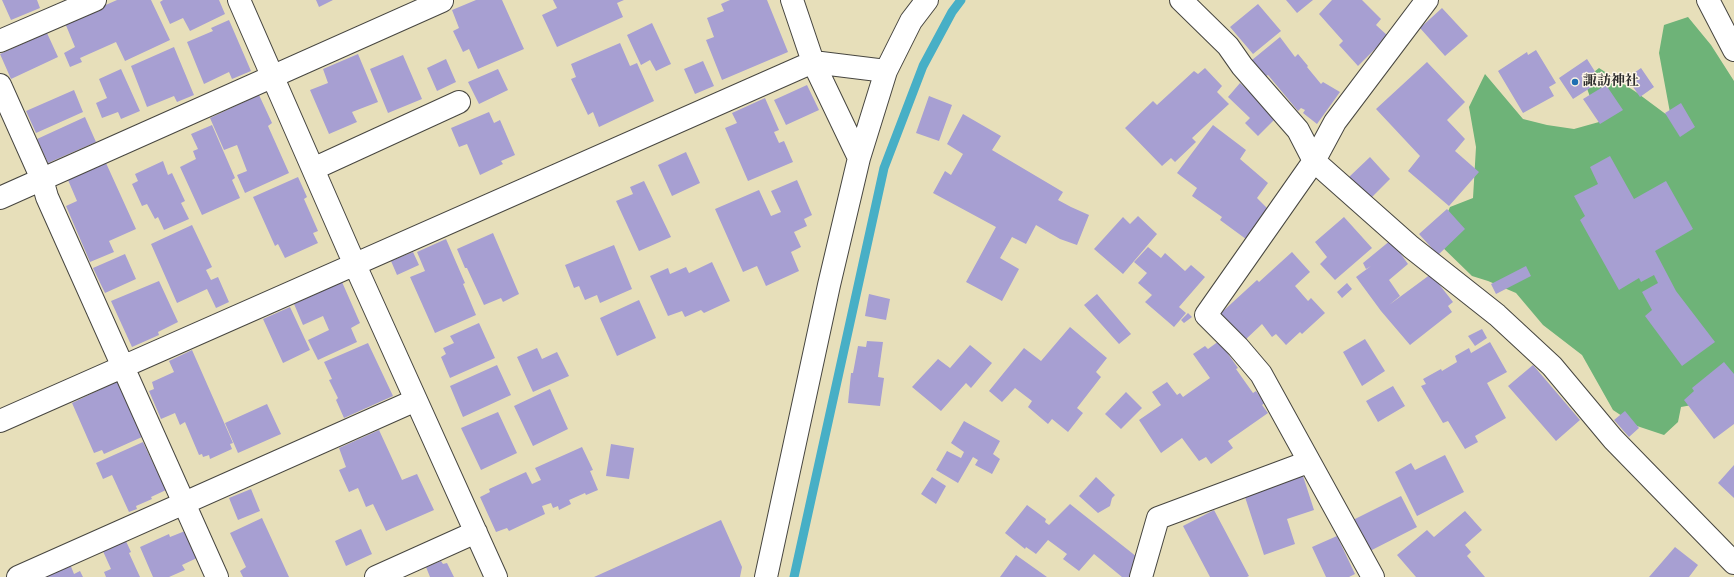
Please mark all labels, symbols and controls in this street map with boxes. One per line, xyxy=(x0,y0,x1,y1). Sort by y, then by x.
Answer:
place label: 諏訪神社 xyxy=(1583,74,1639,90)
marker: 諏訪神社 xyxy=(1570,77,1580,87)

